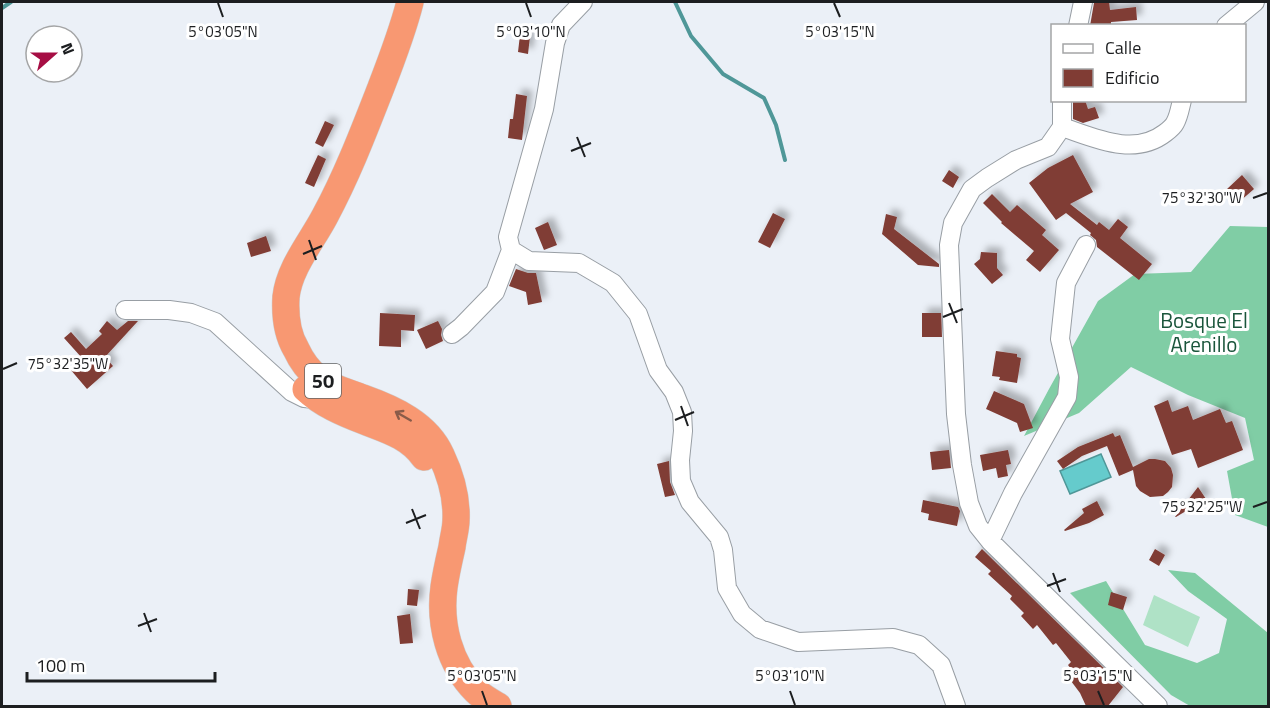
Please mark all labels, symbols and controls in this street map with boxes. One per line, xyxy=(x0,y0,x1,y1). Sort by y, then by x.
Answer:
text: 5°03'05"N xyxy=(188,20,258,43)
text: 5°03'10"N xyxy=(496,20,566,43)
text: 5°03'15"N xyxy=(805,20,875,43)
north arrow xyxy=(24,24,84,84)
legend xyxy=(1051,24,1246,102)
text: Calle xyxy=(1105,34,1141,61)
text: N xyxy=(55,39,81,58)
text: Edificio xyxy=(1105,64,1159,91)
text: 75°32'30"W xyxy=(1162,186,1242,209)
park label: Bosque El Arenillo xyxy=(1160,304,1248,360)
text: 75°32'35"W xyxy=(28,352,108,375)
road number: 50 xyxy=(305,364,341,398)
one-way arrow xyxy=(395,410,412,422)
text: 75°32'25"W xyxy=(1162,495,1242,518)
scale bar xyxy=(27,645,214,683)
text: 100 m xyxy=(36,652,85,679)
text: 5°03'05"N xyxy=(447,664,517,687)
text: 5°03'10"N xyxy=(755,664,825,687)
text: 5°03'15"N xyxy=(1063,664,1133,687)

